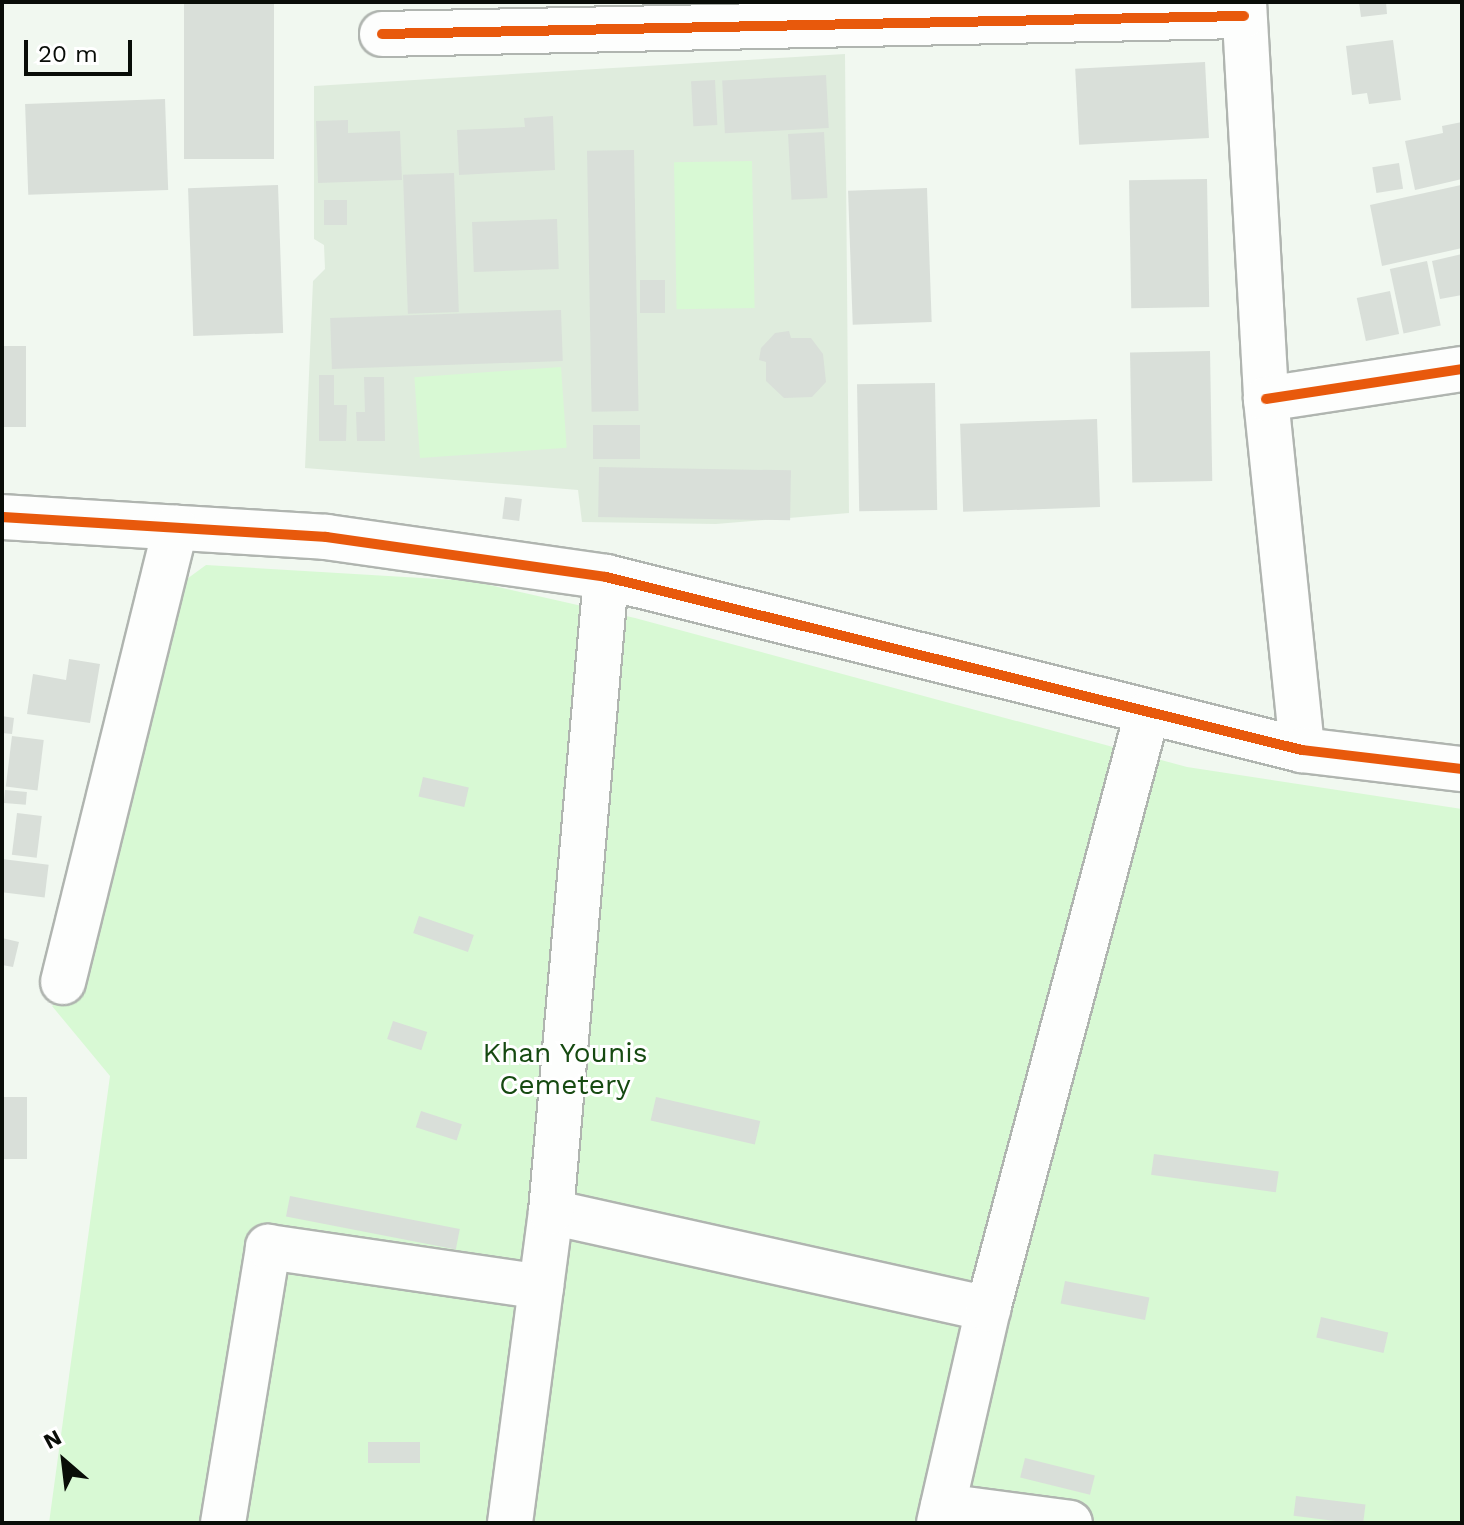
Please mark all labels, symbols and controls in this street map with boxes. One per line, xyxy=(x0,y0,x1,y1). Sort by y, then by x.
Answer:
scale bar xyxy=(28,24,136,74)
text: 20 m xyxy=(38,40,98,68)
park label: Khan Younis Cemetery xyxy=(482,1036,648,1102)
north arrow xyxy=(24,1421,104,1501)
text: N xyxy=(39,1425,66,1454)

